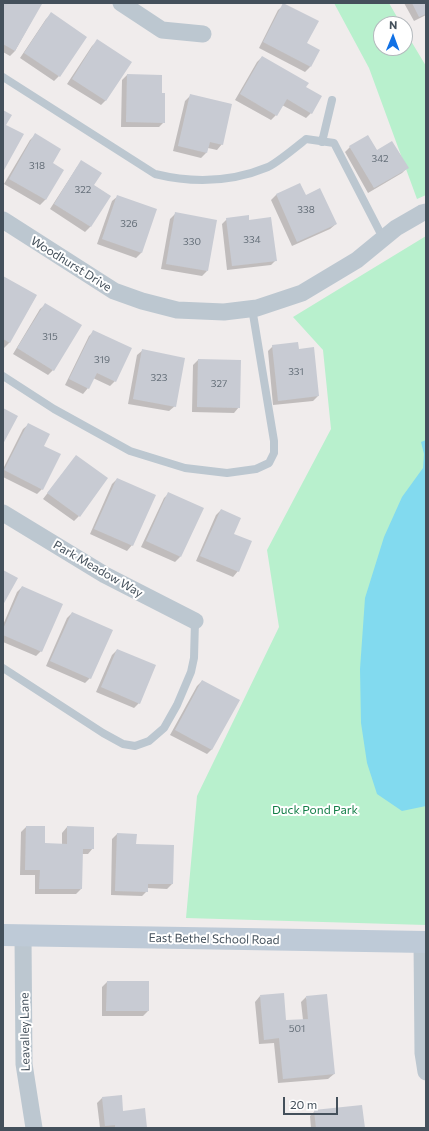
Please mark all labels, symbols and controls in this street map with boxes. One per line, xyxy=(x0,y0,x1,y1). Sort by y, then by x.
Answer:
north arrow xyxy=(373,16,413,56)
text: N xyxy=(389,18,397,31)
house number: 342 xyxy=(371,153,389,165)
house number: 318 xyxy=(29,160,45,172)
house number: 322 xyxy=(75,184,91,196)
house number: 338 xyxy=(297,204,315,216)
house number: 326 xyxy=(120,218,138,230)
street label: Woodhurst Drive xyxy=(28,233,114,295)
house number: 334 xyxy=(243,234,261,246)
house number: 330 xyxy=(183,236,201,248)
house number: 315 xyxy=(42,331,58,343)
house number: 319 xyxy=(94,354,110,366)
house number: 331 xyxy=(288,366,304,378)
house number: 323 xyxy=(151,372,167,384)
house number: 327 xyxy=(211,378,227,390)
street label: Park Meadow Way xyxy=(51,537,145,601)
park label: Duck Pond Park xyxy=(272,803,358,817)
street label: East Bethel School Road xyxy=(148,931,280,947)
street label: Leavalley Lane xyxy=(17,992,33,1072)
house number: 501 xyxy=(289,1023,305,1035)
scale bar xyxy=(285,1089,340,1115)
text: 20 m xyxy=(290,1097,317,1111)

